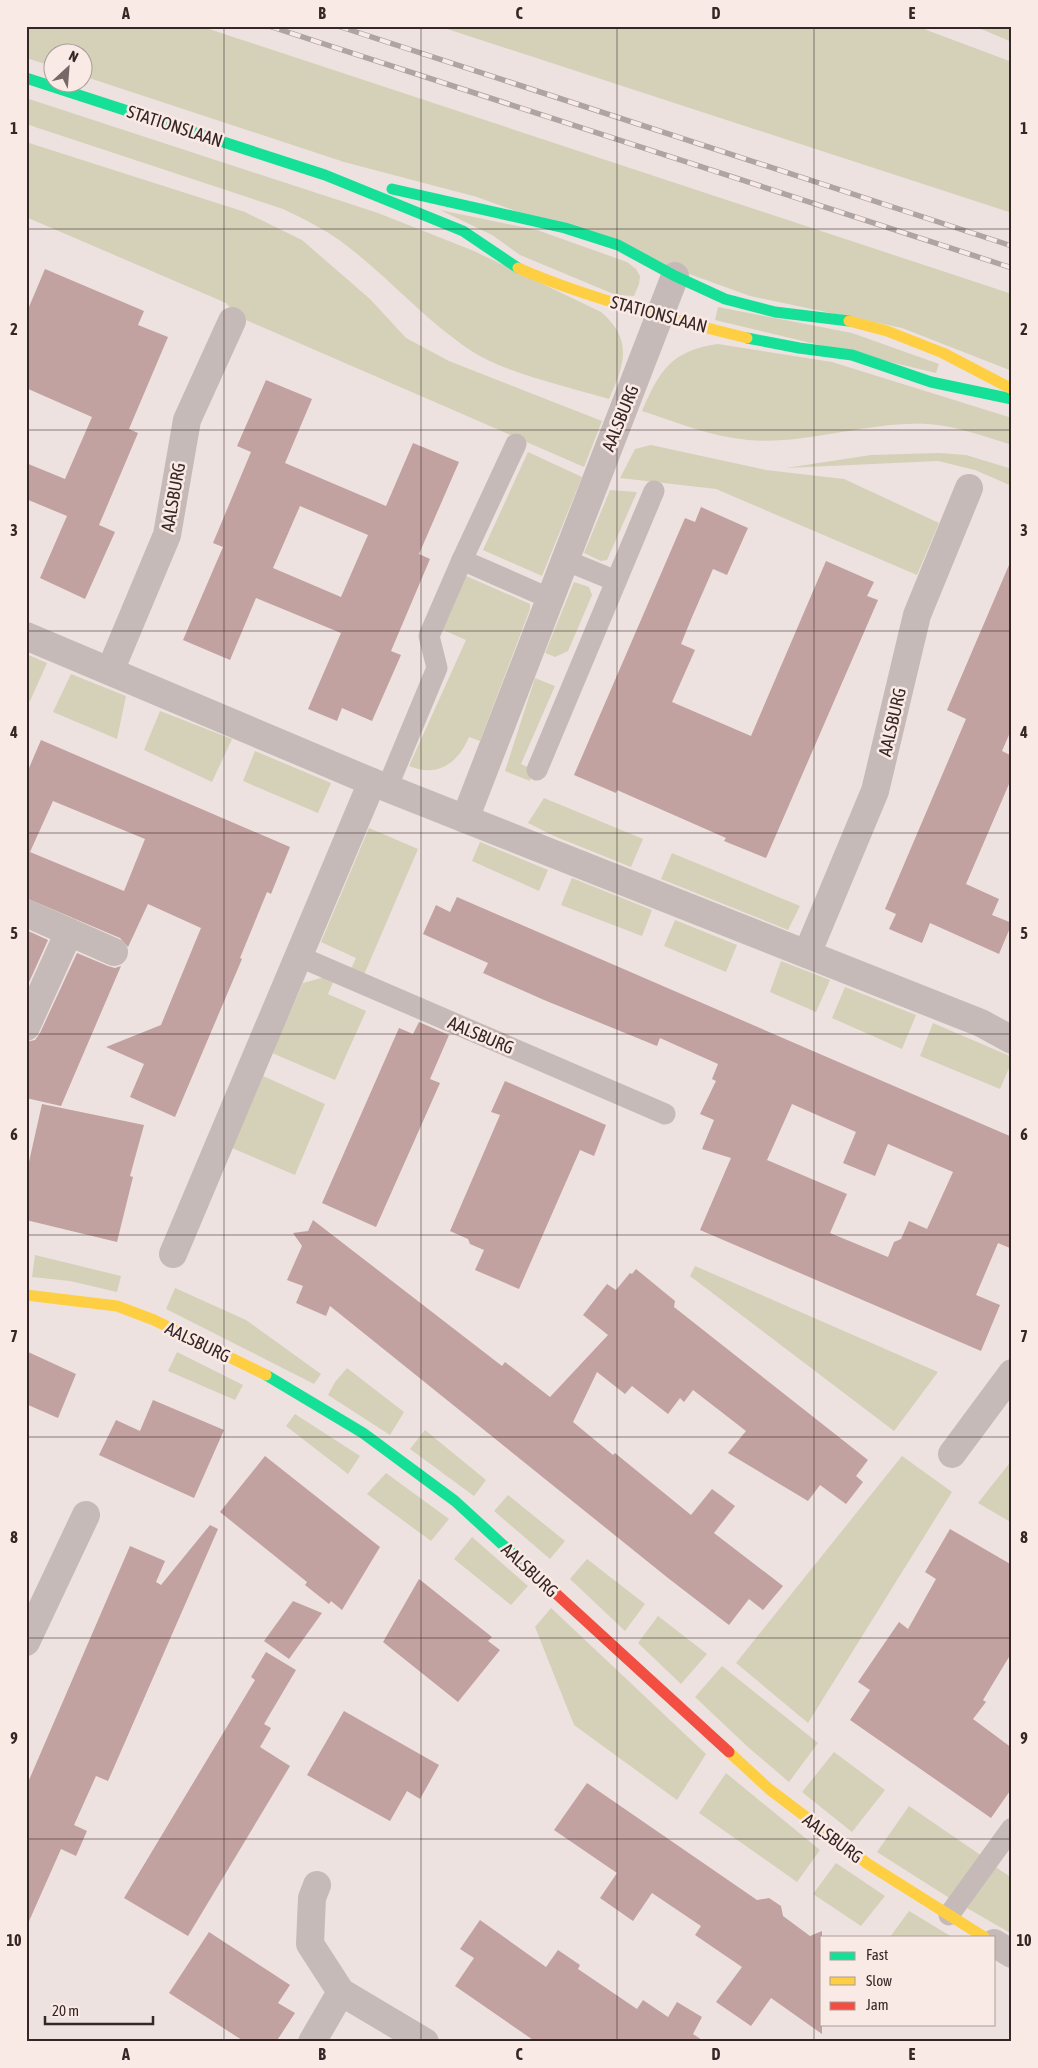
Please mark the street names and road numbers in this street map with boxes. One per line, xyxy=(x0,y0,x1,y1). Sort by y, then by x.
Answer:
street label: STATIONSLAAN xyxy=(125,101,225,151)
street label: STATIONSLAAN xyxy=(608,291,710,337)
street label: AALSBURG xyxy=(597,382,643,454)
street label: AALSBURG xyxy=(157,461,189,533)
street label: AALSBURG xyxy=(874,686,910,758)
street label: AALSBURG xyxy=(445,1012,517,1058)
street label: AALSBURG xyxy=(162,1317,234,1367)
street label: AALSBURG xyxy=(497,1539,563,1601)
street label: AALSBURG xyxy=(799,1809,867,1867)

